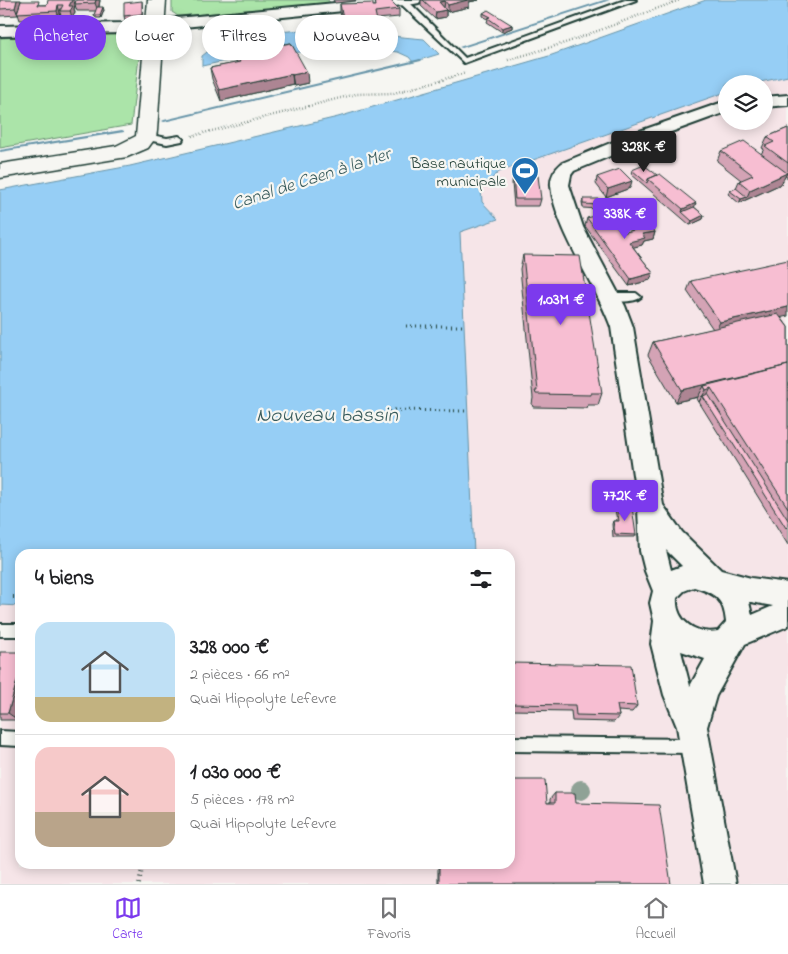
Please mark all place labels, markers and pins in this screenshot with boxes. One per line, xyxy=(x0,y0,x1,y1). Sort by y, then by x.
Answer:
pin: 328K € xyxy=(603,130,685,173)
place label: Base nautique municipale xyxy=(409,152,507,194)
sports icon: Base nautique municipale xyxy=(510,156,540,195)
pin: 338K € xyxy=(584,198,666,240)
pin: 1.03M € xyxy=(515,284,607,326)
pin: 772K € xyxy=(584,480,666,522)

